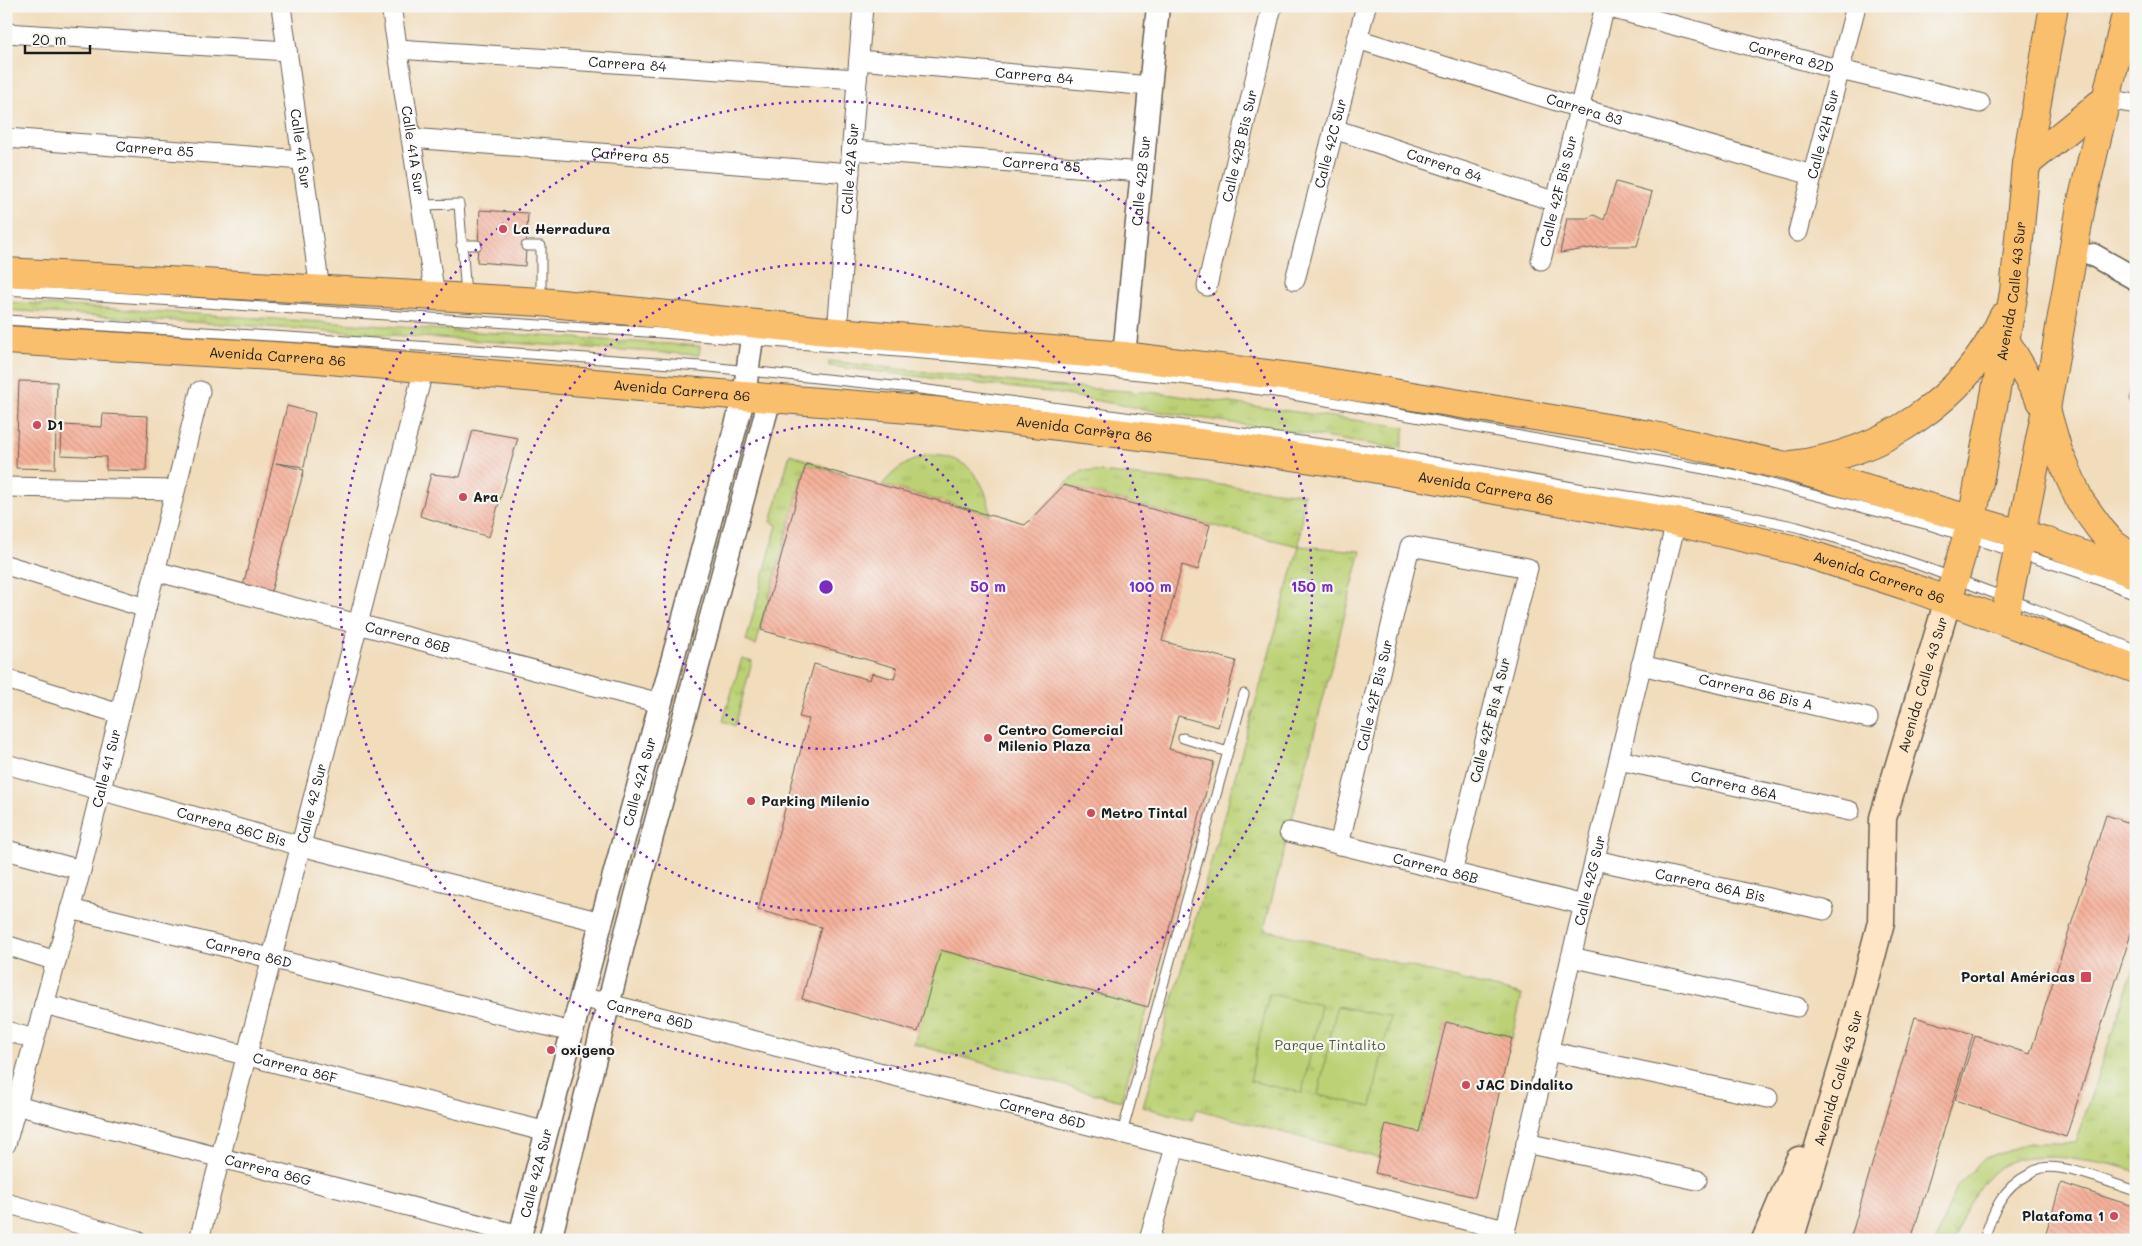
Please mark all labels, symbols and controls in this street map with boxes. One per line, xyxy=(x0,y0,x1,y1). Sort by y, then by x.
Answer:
scale bar xyxy=(25,22,90,54)
text: 20 m xyxy=(32,29,66,49)
street label: Carrera 82D xyxy=(1747,36,1836,77)
street label: Carrera 84 xyxy=(588,52,668,76)
street label: Carrera 84 xyxy=(994,62,1075,88)
street label: Calle 42B Bis Sur xyxy=(1217,87,1261,204)
street label: Calle 42H Sur xyxy=(1802,87,1843,181)
street label: Carrera 83 xyxy=(1544,88,1625,129)
street label: Calle 42C Sur xyxy=(1309,96,1351,190)
street label: Calle 41A Sur xyxy=(397,104,430,196)
street label: Calle 41 Sur xyxy=(286,107,316,190)
street label: Calle 42A Sur xyxy=(836,122,863,215)
street label: Calle 42F Bis Sur xyxy=(1535,133,1581,249)
street label: Calle 42B Sur xyxy=(1127,135,1154,227)
street label: Carrera 85 xyxy=(115,136,194,161)
street label: Carrera 85 xyxy=(591,142,670,168)
street label: Carrera 84 xyxy=(1404,143,1485,186)
street label: Carrera 85 xyxy=(1002,151,1081,176)
place label: La Herradura xyxy=(513,219,611,238)
street label: Avenida Calle 43 Sur xyxy=(1992,220,2030,362)
marker: La Herradura xyxy=(497,223,509,235)
street label: Avenida Carrera 86 xyxy=(208,342,347,370)
street label: Avenida Carrera 86 xyxy=(613,375,751,405)
street label: Avenida Carrera 86 xyxy=(1015,411,1153,446)
place label: D1 xyxy=(47,415,63,434)
marker: D1 xyxy=(31,419,43,431)
street label: Avenida Carrera 86 xyxy=(1417,466,1555,509)
place label: Ara xyxy=(473,487,499,506)
marker: Ara xyxy=(457,491,469,503)
street label: Avenida Carrera 86 xyxy=(1811,546,1948,608)
text: 50 m xyxy=(970,576,1006,596)
text: 100 m xyxy=(1128,576,1172,596)
text: 150 m xyxy=(1291,576,1333,596)
centre of rings xyxy=(817,578,835,596)
street label: Avenida Calle 43 Sur xyxy=(1893,614,1952,755)
street label: Carrera 86B xyxy=(363,616,452,657)
street label: Calle 42F Bis Sur xyxy=(1352,637,1397,753)
street label: Calle 42F Bis A Sur xyxy=(1465,655,1514,784)
street label: Carrera 86 Bis A xyxy=(1697,669,1815,714)
place label: Centro Comercial Milenio Plaza xyxy=(998,720,1123,755)
street label: Calle 41 Sur xyxy=(87,727,125,809)
marker: Centro Comercial Milenio Plaza xyxy=(982,732,994,744)
street label: Calle 42A Sur xyxy=(618,735,660,828)
street label: Calle 42 Sur xyxy=(292,761,331,845)
street label: Carrera 86A xyxy=(1689,766,1780,804)
place label: Parking Milenio xyxy=(761,791,870,810)
marker: Parking Milenio xyxy=(745,795,757,807)
street label: Carrera 86C Bis xyxy=(175,802,289,850)
place label: Metro Tintal xyxy=(1101,803,1187,822)
marker: Metro Tintal xyxy=(1085,807,1097,819)
street label: Calle 42G Sur xyxy=(1569,833,1609,927)
street label: Carrera 86B xyxy=(1391,848,1480,888)
street label: Carrera 86A Bis xyxy=(1653,863,1767,906)
street label: Carrera 86D xyxy=(204,933,294,972)
place label: Portal Américas xyxy=(1961,967,2075,986)
marker: Portal Américas xyxy=(2079,970,2093,984)
street label: Carrera 86D xyxy=(605,994,695,1034)
street label: Avenida Calle 43 Sur xyxy=(1809,1008,1867,1148)
park label: Parque Tintalito xyxy=(1274,1035,1386,1054)
place label: oxigeno xyxy=(561,1040,615,1059)
marker: oxigeno xyxy=(545,1044,557,1056)
street label: Carrera 86F xyxy=(251,1048,340,1087)
place label: JAC Dindalito xyxy=(1476,1075,1574,1094)
marker: JAC Dindalito xyxy=(1460,1079,1472,1091)
street label: Carrera 86D xyxy=(998,1093,1088,1133)
street label: Calle 42A Sur xyxy=(515,1126,556,1220)
street label: Carrera 86G xyxy=(222,1149,313,1190)
place label: Platafoma 1 xyxy=(2022,1206,2104,1225)
marker: Platafoma 1 xyxy=(2108,1210,2120,1222)

